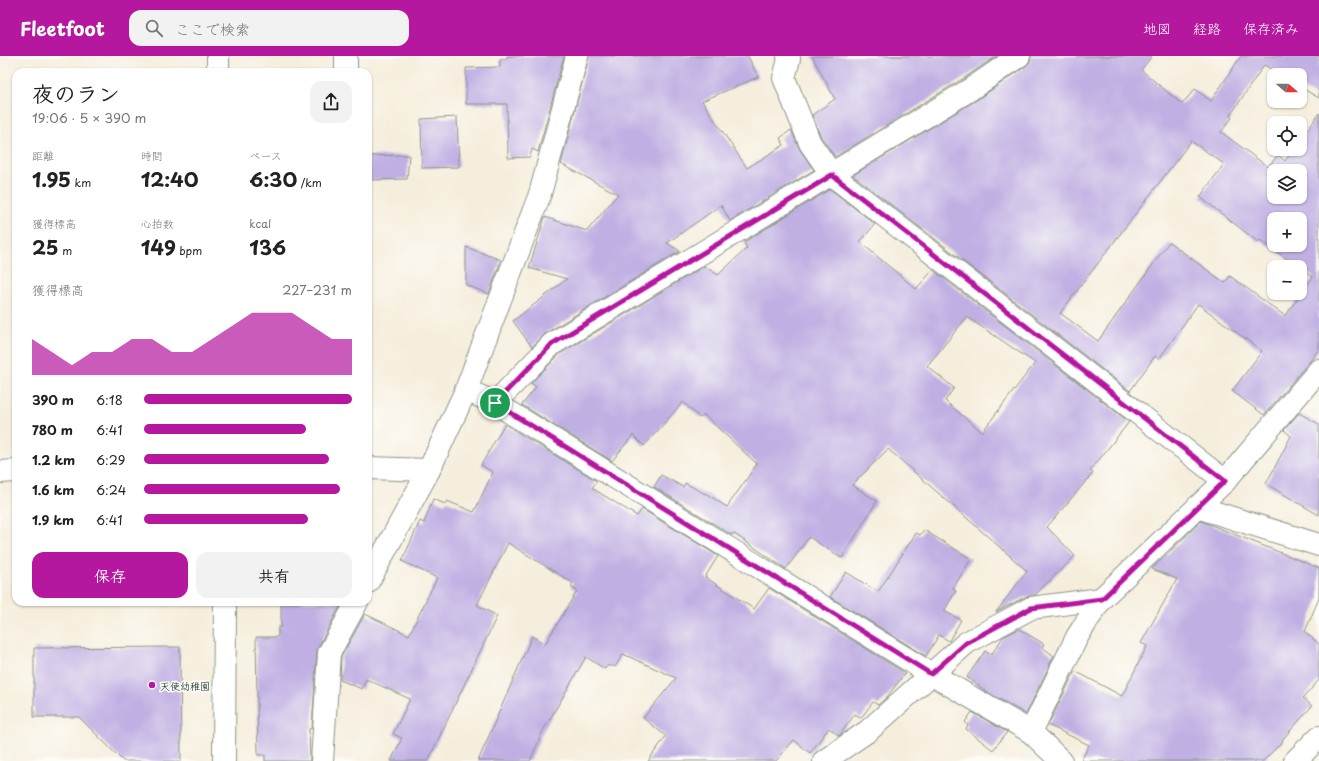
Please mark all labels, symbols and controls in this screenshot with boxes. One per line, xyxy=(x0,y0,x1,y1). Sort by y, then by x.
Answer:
search box xyxy=(129,10,409,46)
text: Fleetfoot xyxy=(20,14,105,42)
icon: search xyxy=(143,17,165,39)
text: ここで検索 xyxy=(175,17,250,40)
text: 地図 xyxy=(1143,18,1171,39)
text: 経路 xyxy=(1193,18,1221,39)
text: 保存済み xyxy=(1243,18,1299,39)
north arrow xyxy=(1267,68,1307,108)
map controls xyxy=(1267,68,1307,300)
text: 夜のラン xyxy=(32,76,120,109)
button: share xyxy=(310,81,352,123)
text: 19:06 · 5 × 390 m xyxy=(32,108,146,127)
button: locate xyxy=(1267,116,1307,156)
text: 距離 xyxy=(32,147,54,164)
text: 時間 xyxy=(141,147,163,164)
text: ペース xyxy=(249,147,282,164)
text: 1.95 xyxy=(32,164,71,194)
text: 12:40 xyxy=(141,164,199,194)
text: 6:30 xyxy=(249,164,297,194)
button: layers xyxy=(1267,164,1307,204)
text: km xyxy=(71,174,91,191)
text: /km xyxy=(297,174,322,191)
button: + xyxy=(1267,212,1307,252)
text: 獲得標高 xyxy=(32,215,76,232)
text: 心拍数 xyxy=(141,215,174,232)
text: kcal xyxy=(249,215,271,232)
text: 25 xyxy=(32,232,59,262)
text: 149 xyxy=(141,232,176,262)
text: 136 xyxy=(249,232,286,262)
text: m xyxy=(59,242,72,259)
text: bpm xyxy=(176,242,202,259)
button: − xyxy=(1267,260,1307,300)
text: 獲得標高 xyxy=(32,280,84,299)
text: 227–231 m xyxy=(282,280,352,299)
pin xyxy=(478,386,512,420)
text: 390 m xyxy=(32,390,74,409)
text: 6:18 xyxy=(96,390,123,409)
icon: arrive xyxy=(484,392,506,414)
text: 780 m xyxy=(32,420,73,439)
text: 6:41 xyxy=(96,420,122,439)
text: 1.2 km xyxy=(32,450,75,469)
text: 6:29 xyxy=(96,450,125,469)
text: 1.6 km xyxy=(32,480,74,499)
text: 6:24 xyxy=(96,480,126,499)
text: 1.9 km xyxy=(32,510,74,529)
text: 6:41 xyxy=(96,510,122,529)
button: 保存 xyxy=(32,552,188,598)
button: 共有 xyxy=(196,552,352,598)
place label: 天使幼稚園 xyxy=(160,678,210,693)
marker: 天使幼稚園 xyxy=(147,680,157,690)

